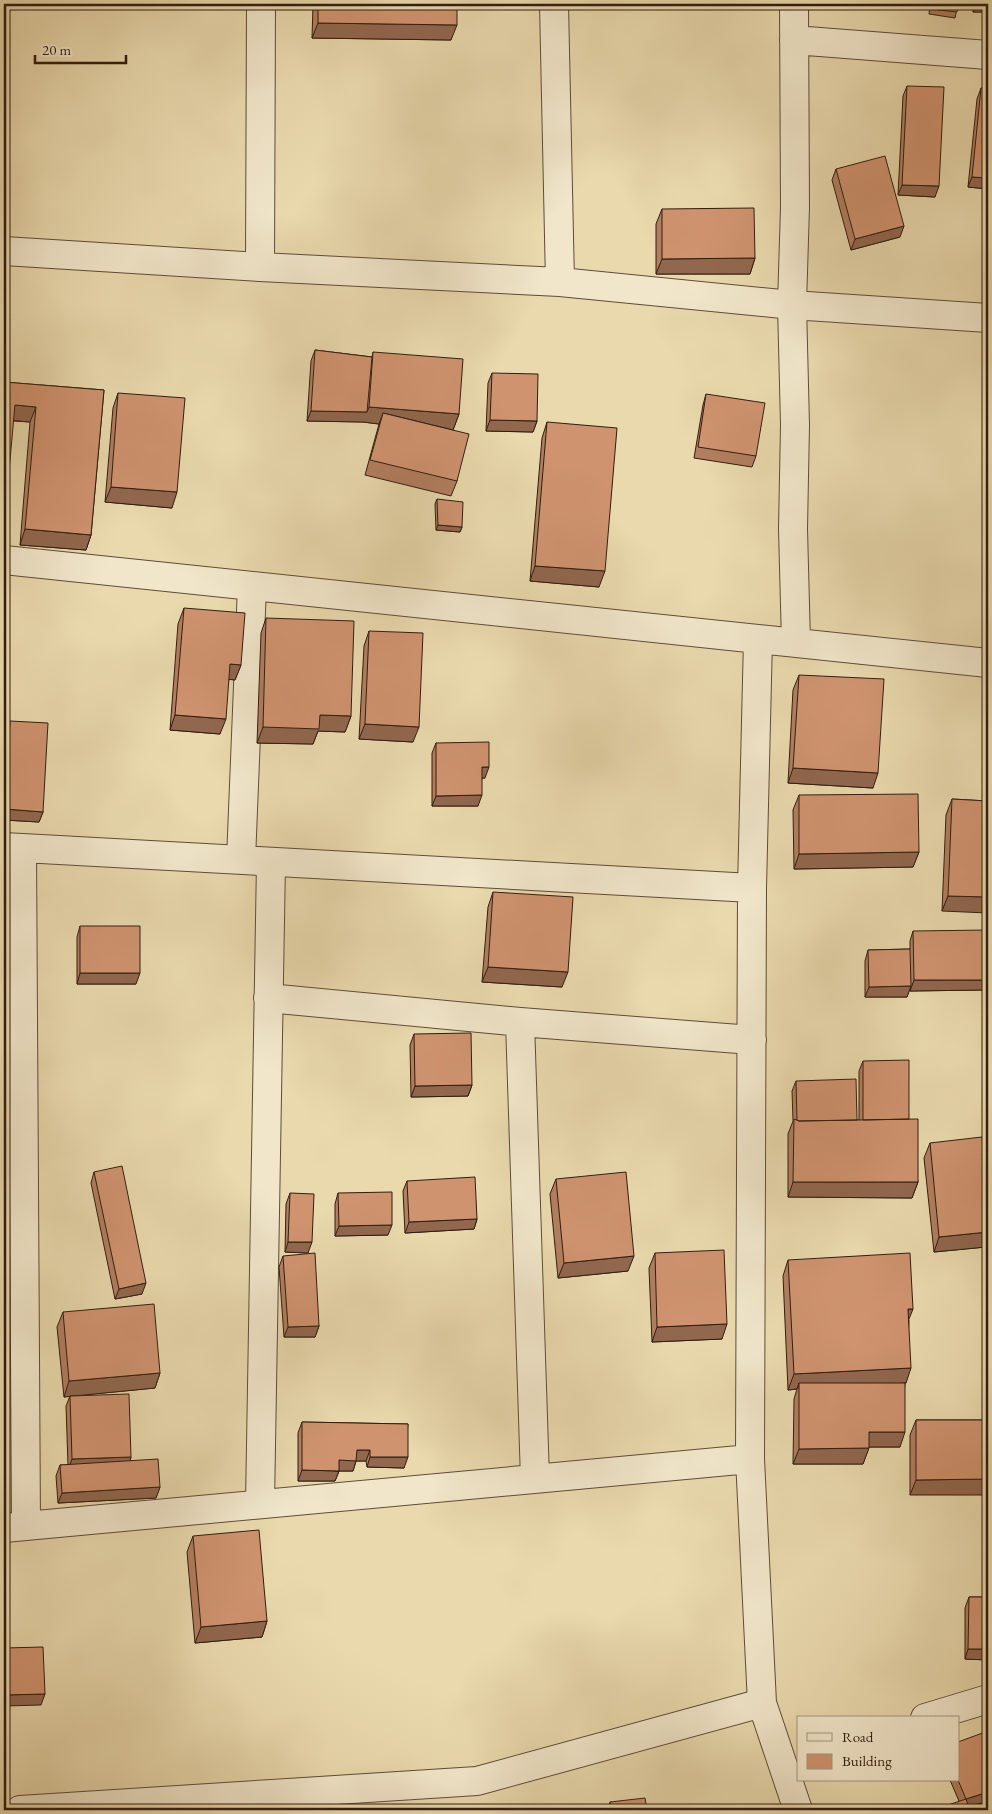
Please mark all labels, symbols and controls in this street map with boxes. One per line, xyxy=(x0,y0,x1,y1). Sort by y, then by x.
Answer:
scale bar xyxy=(35,32,126,64)
text: 20 m xyxy=(42,40,71,59)
legend xyxy=(797,1716,960,1782)
text: Road xyxy=(842,1727,874,1746)
text: Building xyxy=(842,1751,892,1770)

